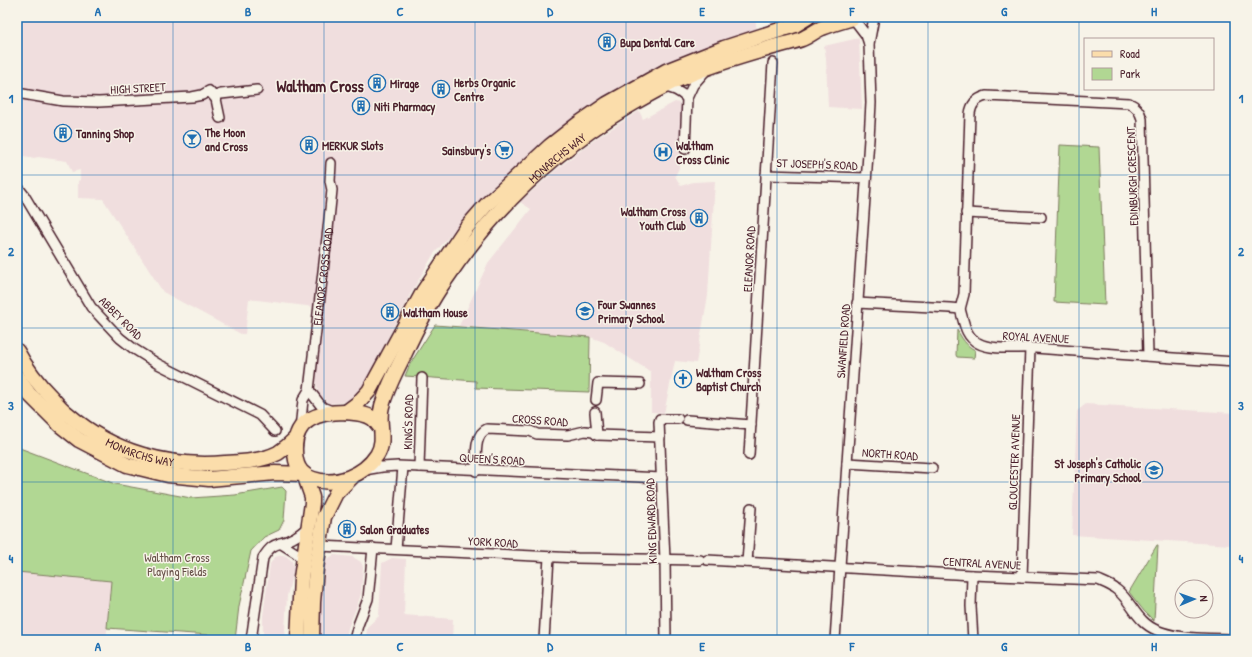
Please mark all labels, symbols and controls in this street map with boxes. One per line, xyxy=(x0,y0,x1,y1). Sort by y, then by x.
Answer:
text: A xyxy=(95,2,102,20)
text: B xyxy=(245,2,252,20)
text: C xyxy=(396,2,404,20)
text: D xyxy=(547,2,554,20)
text: E xyxy=(699,2,705,20)
text: F xyxy=(849,2,856,20)
text: G xyxy=(1001,2,1008,20)
text: H xyxy=(1151,2,1157,20)
building icon: Bupa Dental Care xyxy=(597,32,617,52)
place label: Bupa Dental Care xyxy=(620,34,695,52)
legend xyxy=(1084,38,1214,90)
text: Road xyxy=(1120,45,1140,62)
text: Park xyxy=(1120,65,1140,82)
building icon: Mirage xyxy=(367,73,387,93)
place label: Herbs Organic Centre xyxy=(454,74,516,105)
district label: Waltham Cross xyxy=(276,75,364,97)
place label: Mirage xyxy=(390,75,419,93)
street label: HIGH STREET xyxy=(110,78,166,98)
building icon: Herbs Organic Centre xyxy=(431,79,451,99)
text: 1 xyxy=(9,89,14,107)
text: 1 xyxy=(1239,89,1244,107)
building icon: Niti Pharmacy xyxy=(351,96,371,116)
place label: Niti Pharmacy xyxy=(374,98,435,116)
building icon: Tanning Shop xyxy=(53,123,73,143)
place label: The Moon and Cross xyxy=(204,124,248,155)
place label: Tanning Shop xyxy=(75,125,135,143)
street label: EDINBURGH CRESCENT xyxy=(1122,126,1142,226)
street label: MONARCHS WAY xyxy=(524,128,590,187)
bar icon: The Moon and Cross xyxy=(182,129,202,149)
building icon: MERKUR Slots xyxy=(299,135,319,155)
place label: MERKUR Slots xyxy=(322,137,384,154)
place label: Waltham Cross Clinic xyxy=(676,137,730,168)
supermarket icon: Sainsbury's xyxy=(494,140,514,160)
place label: Sainsbury's xyxy=(442,142,491,160)
hospital icon: Waltham Cross Clinic xyxy=(653,142,673,162)
street label: ST JOSEPH'S ROAD xyxy=(776,154,858,174)
place label: Waltham Cross Youth Club xyxy=(621,203,686,234)
building icon: Waltham Cross Youth Club xyxy=(689,208,709,228)
street label: ELEANOR ROAD xyxy=(739,225,759,292)
street label: ELEANOR CROSS ROAD xyxy=(308,226,337,326)
text: 2 xyxy=(8,242,15,260)
text: 2 xyxy=(1238,242,1245,260)
street label: ABBEY ROAD xyxy=(96,293,147,344)
place label: Four Swannes Primary School xyxy=(597,296,665,328)
school or university icon: Four Swannes Primary School xyxy=(575,301,595,321)
building icon: Waltham House xyxy=(380,302,400,322)
street label: SWANFIELD ROAD xyxy=(832,303,854,379)
place label: Waltham House xyxy=(403,304,468,321)
street label: ROYAL AVENUE xyxy=(1002,327,1070,347)
place label: Waltham Cross Baptist Church xyxy=(696,364,762,396)
church icon: Waltham Cross Baptist Church xyxy=(673,369,693,389)
street label: KING'S ROAD xyxy=(399,394,417,450)
text: 3 xyxy=(8,396,14,414)
text: 3 xyxy=(1238,396,1244,414)
street label: CROSS ROAD xyxy=(511,410,569,430)
street label: GLOUCESTER AVENUE xyxy=(1004,413,1024,510)
street label: MONARCHS WAY xyxy=(103,433,176,470)
street label: NORTH ROAD xyxy=(861,444,919,464)
street label: QUEEN'S ROAD xyxy=(459,449,525,469)
place label: St Joseph's Catholic Primary School xyxy=(1055,455,1142,487)
school or university icon: St Joseph's Catholic Primary School xyxy=(1144,460,1164,480)
street label: KING EDWARD ROAD xyxy=(641,478,661,564)
building icon: Salon Graduates xyxy=(337,519,357,539)
place label: Salon Graduates xyxy=(360,521,430,538)
street label: YORK ROAD xyxy=(468,532,519,552)
text: 4 xyxy=(9,549,14,567)
park label: Waltham Cross Playing Fields xyxy=(144,549,210,580)
text: 4 xyxy=(1239,549,1244,567)
street label: CENTRAL AVENUE xyxy=(942,552,1022,574)
north arrow xyxy=(1174,579,1214,619)
text: N xyxy=(1197,595,1211,602)
text: A xyxy=(95,637,102,655)
text: B xyxy=(245,637,252,655)
text: C xyxy=(396,637,404,655)
text: D xyxy=(547,637,554,655)
text: E xyxy=(699,637,705,655)
text: F xyxy=(849,637,856,655)
text: G xyxy=(1001,637,1008,655)
text: H xyxy=(1151,637,1157,655)

